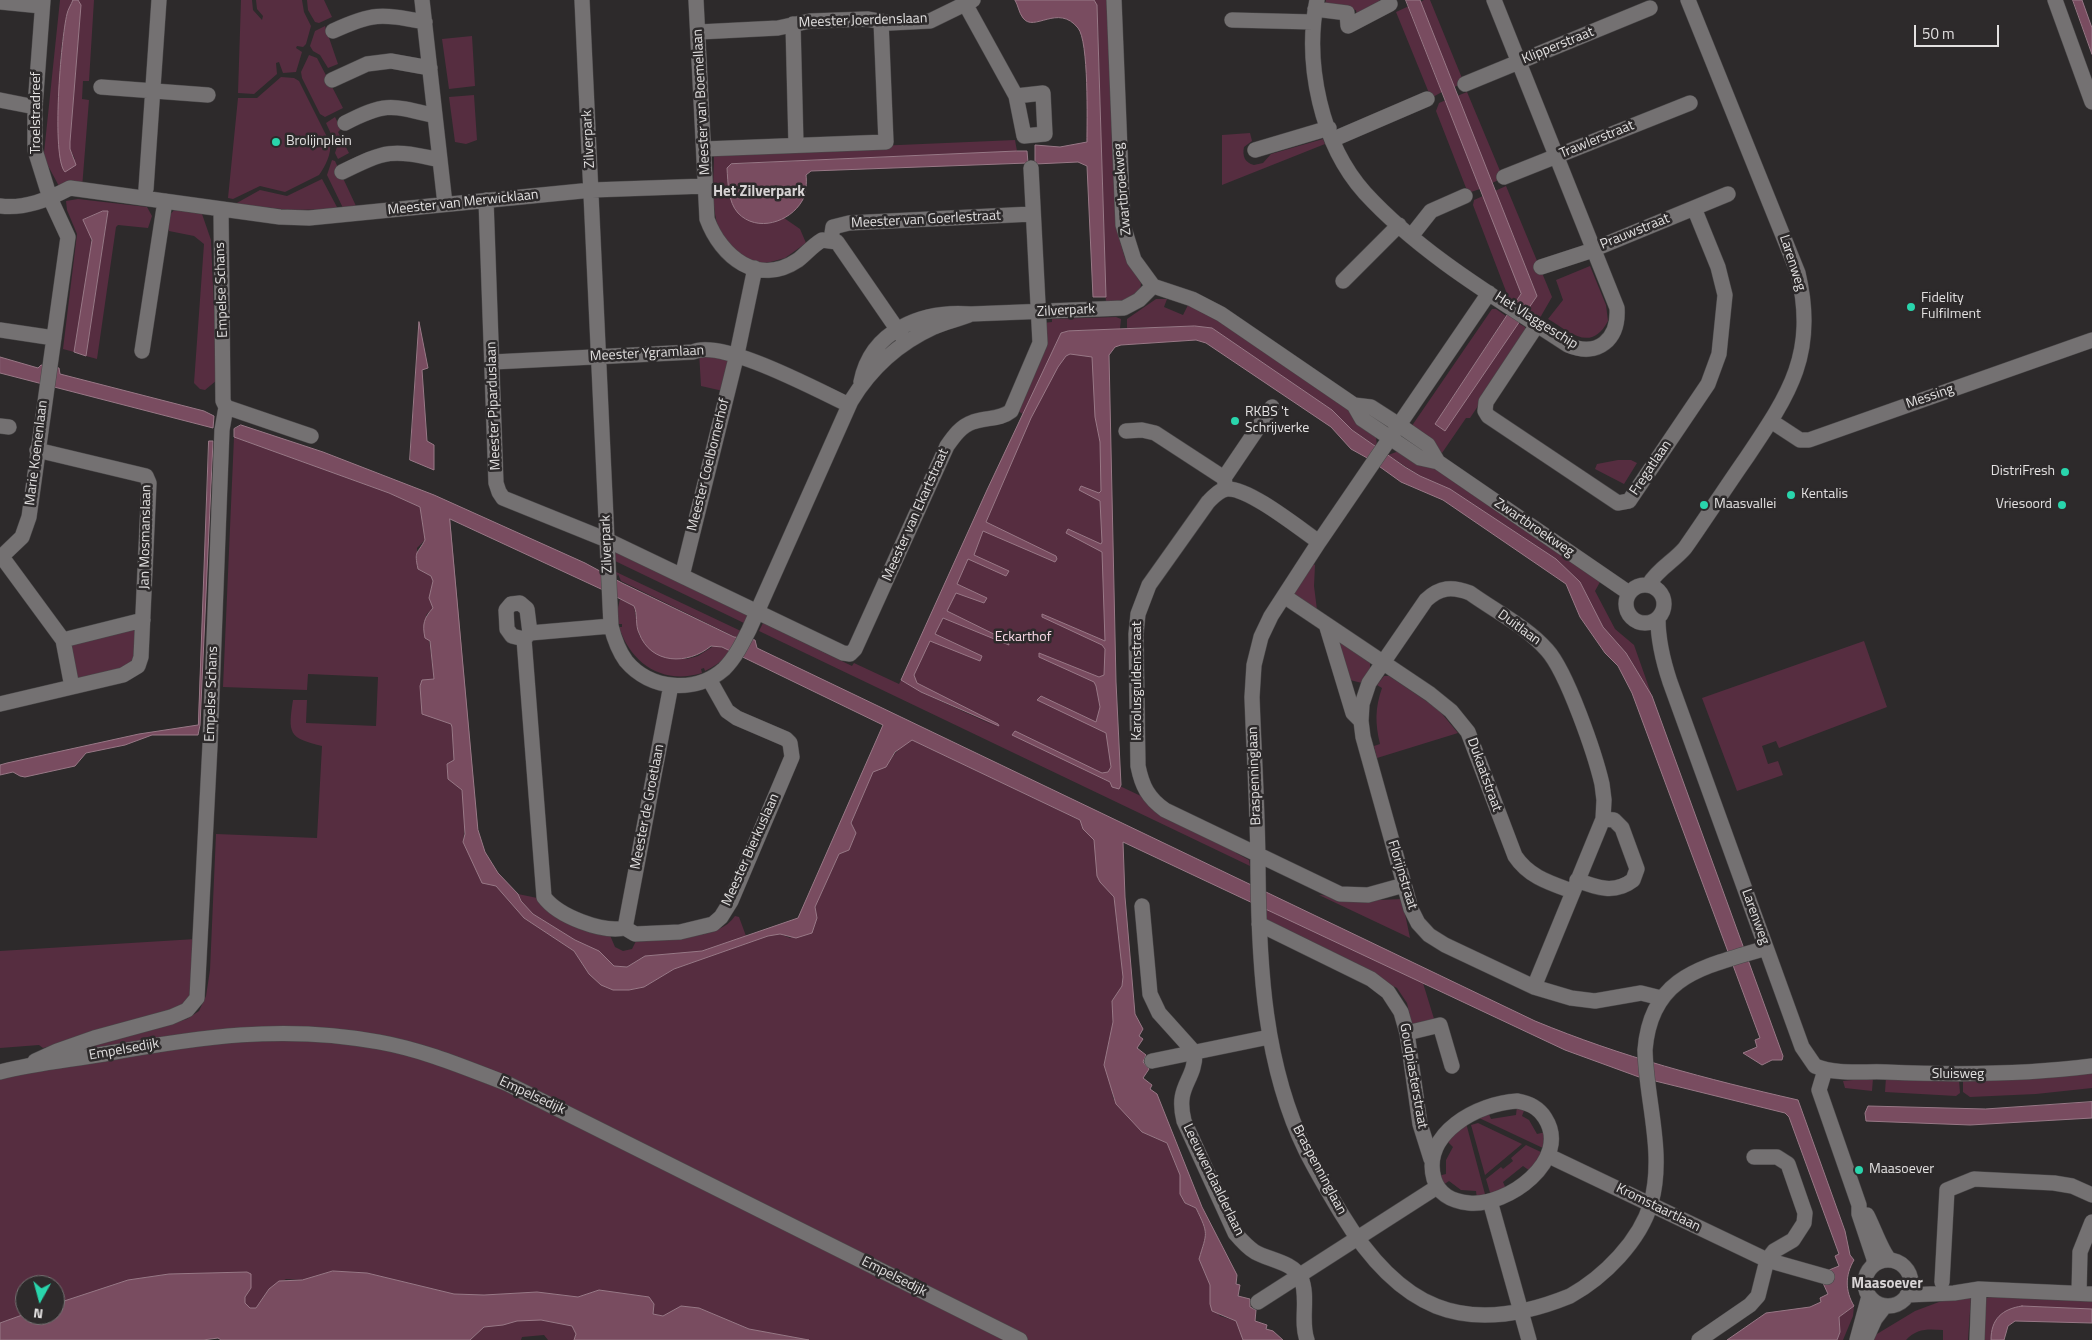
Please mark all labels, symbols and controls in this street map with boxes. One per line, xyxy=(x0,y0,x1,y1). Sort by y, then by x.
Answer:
street label: Meester Joerdenslaan xyxy=(798,10,928,32)
scale bar xyxy=(1917,15,2002,47)
text: 50 m xyxy=(1922,22,1955,45)
street label: Klipperstraat xyxy=(1520,24,1596,68)
street label: Meester van Boemellaan xyxy=(690,28,714,176)
street label: Troelstradreef xyxy=(29,72,45,154)
street label: Zilverpark xyxy=(579,109,599,169)
street label: Trawlerstraat xyxy=(1557,117,1637,163)
place label: Brolijnplein xyxy=(286,134,352,150)
marker: Brolijnplein xyxy=(270,136,282,148)
street label: Zwartbroekweg xyxy=(1111,142,1135,236)
district label: Het Zilverpark xyxy=(713,183,805,201)
street label: Meester van Merwicklaan xyxy=(387,187,539,219)
street label: Meester van Goerlestraat xyxy=(851,208,1001,232)
street label: Prauwstraat xyxy=(1598,210,1672,254)
street label: Larenweg xyxy=(1775,233,1809,293)
street label: Empelse Schans xyxy=(212,242,232,338)
street label: Het Vlaggeschip xyxy=(1491,289,1581,353)
place label: Fidelity Fulfilment xyxy=(1921,291,1981,324)
street label: Zilverpark xyxy=(1036,301,1096,321)
marker: Fidelity Fulfilment xyxy=(1905,301,1917,313)
street label: Meester Piparduslaan xyxy=(483,341,505,471)
street label: Meester Ygramlaan xyxy=(590,343,704,365)
street label: Messing xyxy=(1904,381,1956,413)
street label: Meester Coelbornerhof xyxy=(684,397,734,533)
street label: Marie Koenenlaan xyxy=(22,399,52,507)
place label: RKBS 't Schrijverke xyxy=(1245,405,1309,438)
marker: RKBS 't Schrijverke xyxy=(1229,415,1241,427)
street label: Fregatlaan xyxy=(1626,437,1676,499)
street label: Meester van Ekartstraat xyxy=(879,446,953,584)
place label: DistriFresh xyxy=(1991,464,2055,480)
marker: DistriFresh xyxy=(2059,466,2071,478)
street label: Jan Mosmanslaan xyxy=(137,484,155,590)
place label: Kentalis xyxy=(1801,487,1848,503)
marker: Kentalis xyxy=(1785,489,1797,501)
street label: Zwartbroekweg xyxy=(1491,495,1577,561)
place label: Maasvallei xyxy=(1714,497,1776,513)
place label: Vriesoord xyxy=(1996,497,2052,513)
marker: Maasvallei xyxy=(1698,499,1710,511)
marker: Vriesoord xyxy=(2056,499,2068,511)
street label: Zilverpark xyxy=(598,515,616,573)
street label: Duitlaan xyxy=(1494,607,1544,649)
street label: Karolusguldenstraat xyxy=(1130,621,1146,741)
park label: Eckarthof xyxy=(995,630,1051,646)
street label: Empelse Schans xyxy=(202,646,222,742)
street label: Braspenninglaan xyxy=(1245,726,1265,826)
street label: Dukaatstraat xyxy=(1463,736,1505,814)
street label: Meester de Groetlaan xyxy=(628,743,668,871)
street label: Meester Bierkuslaan xyxy=(719,791,783,909)
street label: Florijnstraat xyxy=(1383,838,1421,912)
street label: Larenweg xyxy=(1737,887,1773,947)
street label: Goudpiasterstraat xyxy=(1395,1022,1431,1130)
street label: Empelsedijk xyxy=(88,1036,160,1064)
street label: Sluisweg xyxy=(1932,1067,1984,1083)
street label: Empelsedijk xyxy=(496,1073,568,1119)
street label: Leeuwendaalderlaan xyxy=(1179,1121,1247,1239)
street label: Braspenninglaan xyxy=(1288,1122,1350,1218)
place label: Maasoever xyxy=(1869,1162,1934,1178)
marker: Maasoever xyxy=(1853,1164,1865,1176)
street label: Kromstaartlaan xyxy=(1613,1180,1703,1236)
street label: Empelsedijk xyxy=(859,1253,929,1301)
north arrow xyxy=(15,1275,65,1325)
district label: Maasoever xyxy=(1851,1275,1923,1293)
text: N xyxy=(32,1303,44,1325)

